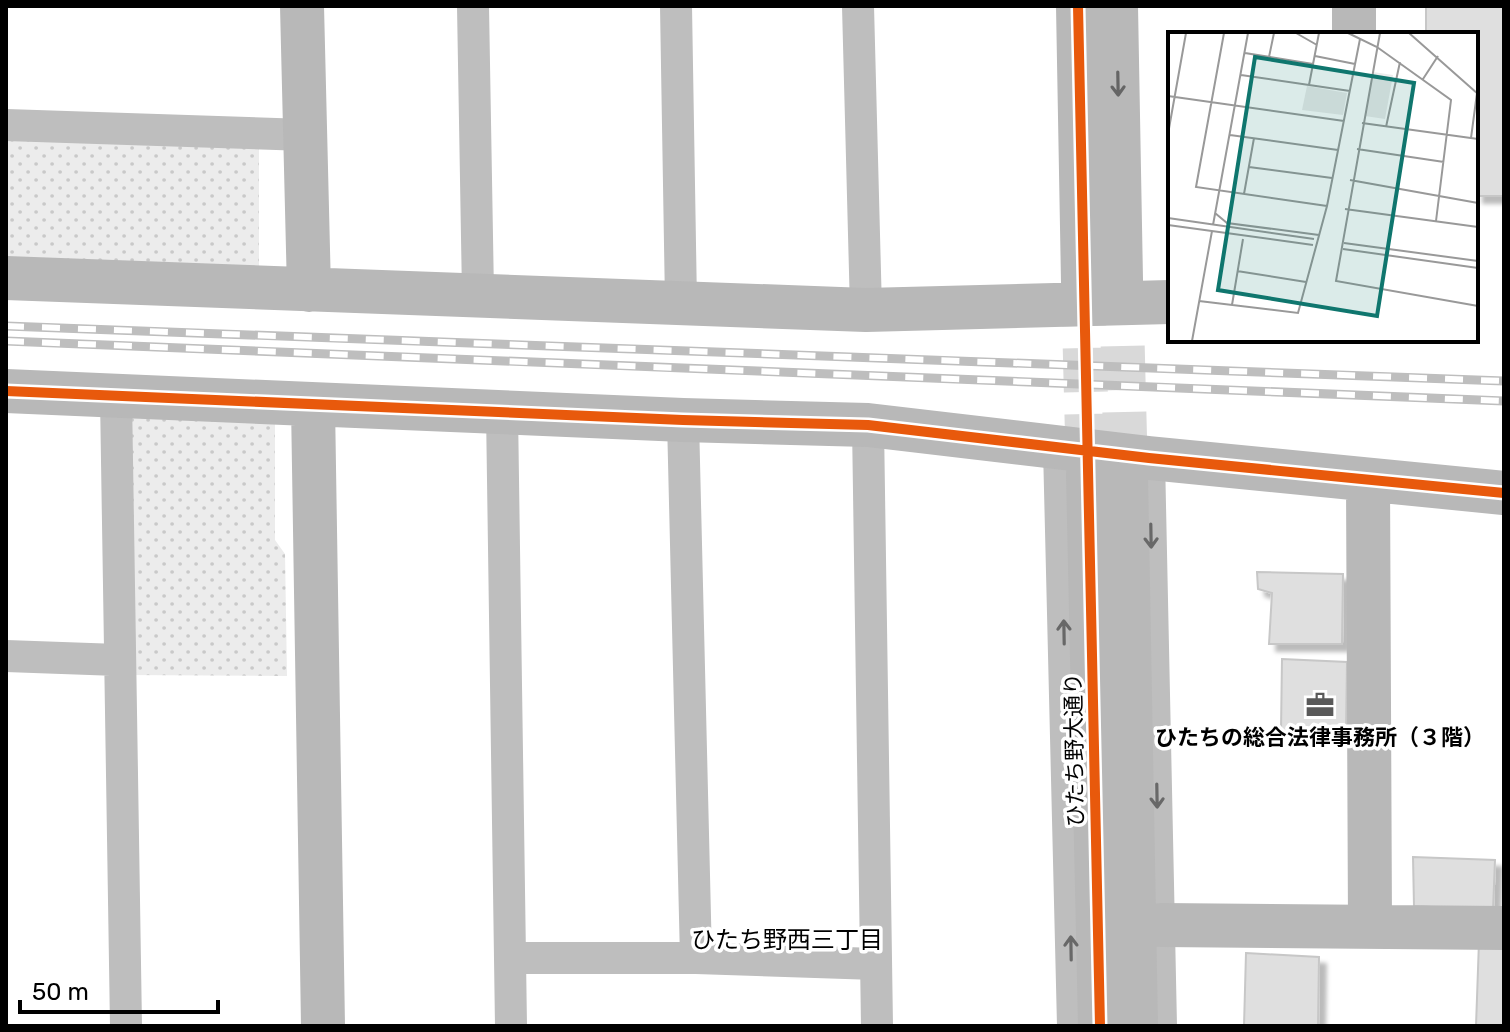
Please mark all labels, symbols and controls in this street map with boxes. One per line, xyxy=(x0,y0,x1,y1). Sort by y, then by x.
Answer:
inset map xyxy=(1168,32,1478,342)
one-way arrow xyxy=(1110,70,1125,97)
one-way arrow xyxy=(1143,522,1158,549)
one-way arrow xyxy=(1056,619,1071,646)
street label: ひたち野大通り xyxy=(1060,673,1089,827)
office icon: ひたちの総合法律事務所（３階） xyxy=(1305,690,1335,720)
place label: ひたちの総合法律事務所（３階） xyxy=(1155,724,1485,751)
one-way arrow xyxy=(1150,782,1165,809)
district label: ひたち野西三丁目 xyxy=(691,926,883,954)
one-way arrow xyxy=(1063,935,1079,962)
scale bar xyxy=(20,964,218,1014)
text: 50 m xyxy=(32,978,89,1006)

